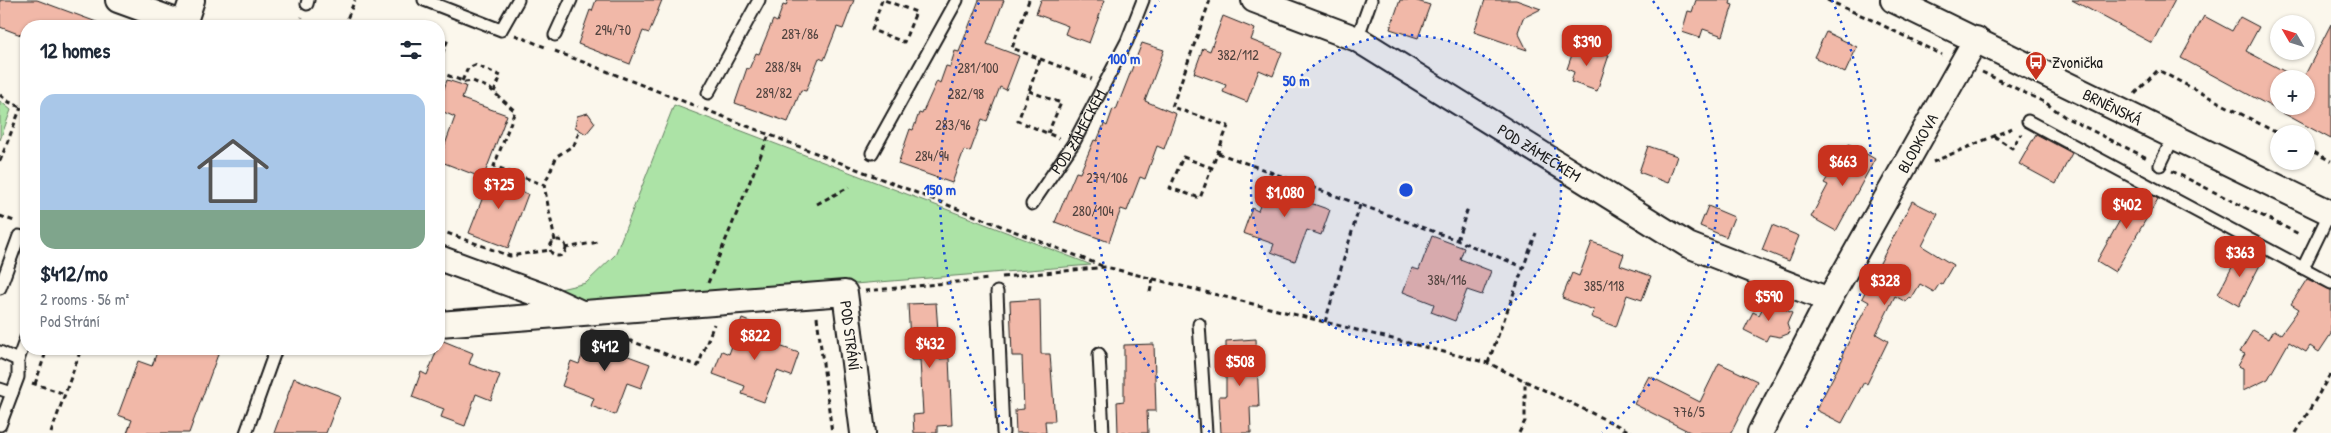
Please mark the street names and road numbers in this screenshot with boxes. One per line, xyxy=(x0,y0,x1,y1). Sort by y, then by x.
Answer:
street label: BRNĚNSKÁ xyxy=(2079,83,2146,130)
street label: POD ZÁMEČKEM xyxy=(1045,85,1111,178)
street label: BLODKOVA xyxy=(1892,109,1943,177)
street label: POD ZÁMEČKEM xyxy=(1494,118,1585,187)
street label: POD STRÁNÍ xyxy=(835,299,866,372)

